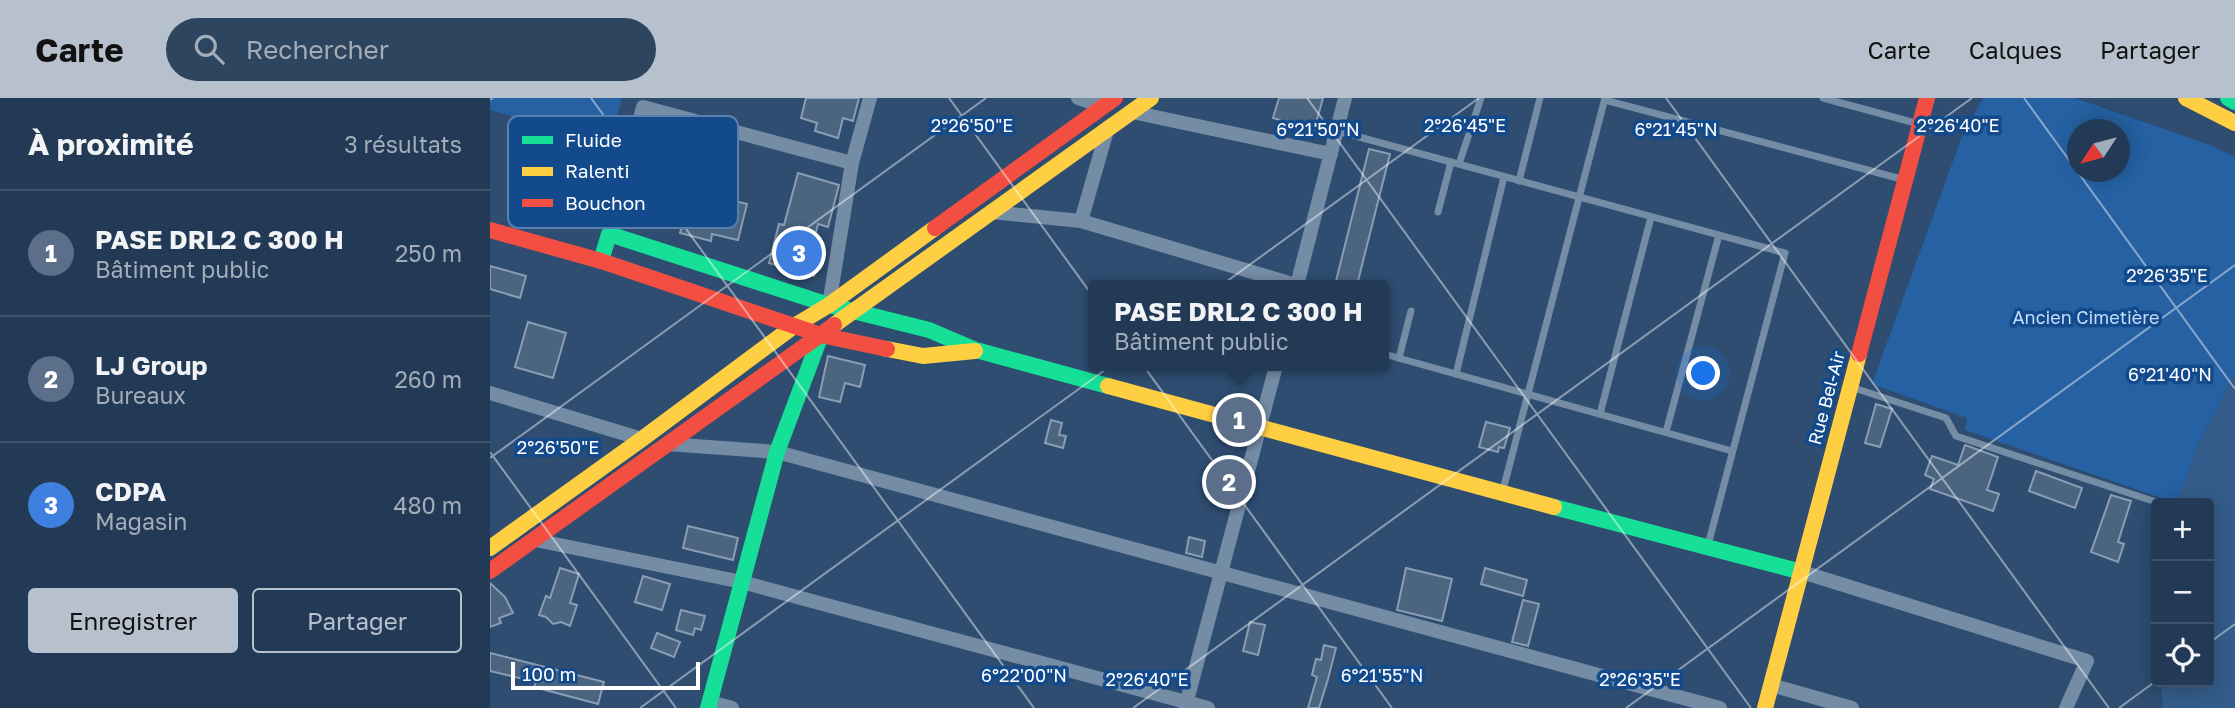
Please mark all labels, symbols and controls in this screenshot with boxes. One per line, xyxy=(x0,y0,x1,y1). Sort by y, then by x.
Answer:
search box xyxy=(166,18,656,81)
text: Carte xyxy=(35,30,124,69)
icon: search xyxy=(190,30,228,68)
text: Rechercher xyxy=(246,34,389,65)
text: Carte xyxy=(1867,35,1931,64)
text: Calques xyxy=(1969,35,2062,64)
text: Partager xyxy=(2100,35,2200,64)
text: 2°26'50"E xyxy=(931,114,1013,136)
text: 2°26'45"E xyxy=(1424,114,1506,136)
text: 2°26'40"E xyxy=(1917,114,1999,136)
legend xyxy=(508,116,738,228)
text: 6°21'50"N xyxy=(1276,118,1360,140)
text: 6°21'45"N xyxy=(1634,118,1718,140)
north arrow xyxy=(2067,119,2130,182)
text: À proximité xyxy=(28,126,194,162)
text: Fluide xyxy=(565,128,622,151)
text: 3 résultats xyxy=(344,130,462,158)
text: Ralenti xyxy=(565,159,630,182)
text: Bouchon xyxy=(565,191,646,214)
text: PASE DRL2 C 300 H xyxy=(95,224,344,255)
pin: 3 xyxy=(776,227,822,279)
text: 1 xyxy=(45,239,57,267)
text: 250 m xyxy=(395,239,462,267)
text: Bâtiment public xyxy=(95,255,269,283)
text: 2°26'35"E xyxy=(2126,264,2208,286)
popup xyxy=(1088,280,1389,371)
text: PASE DRL2 C 300 H xyxy=(1114,296,1363,327)
park label: Ancien Cimetière xyxy=(2013,306,2159,328)
text: Bâtiment public xyxy=(1114,327,1288,355)
street label: Rue Bel-Air xyxy=(1803,349,1849,447)
text: LJ Group xyxy=(95,350,207,381)
your location xyxy=(1686,356,1720,390)
text: 6°21'40"N xyxy=(2128,363,2212,385)
text: 2 xyxy=(44,365,58,393)
text: 260 m xyxy=(394,365,462,393)
text: Bureaux xyxy=(95,381,186,409)
pin: 1 xyxy=(1216,394,1262,446)
text: 2°26'50"E xyxy=(517,436,599,458)
pin: 2 xyxy=(1206,456,1252,508)
text: CDPA xyxy=(95,476,166,507)
text: 3 xyxy=(44,491,58,519)
text: 480 m xyxy=(394,491,462,519)
map controls xyxy=(2151,498,2214,687)
button: + xyxy=(2151,498,2214,561)
text: Magasin xyxy=(95,507,187,535)
button: − xyxy=(2151,561,2214,624)
button: Enregistrer xyxy=(28,588,238,653)
button: Partager xyxy=(252,588,462,653)
button: locate xyxy=(2151,624,2214,687)
scale bar xyxy=(511,659,700,691)
text: 100 m xyxy=(522,662,576,685)
text: 6°22'00"N xyxy=(981,664,1067,686)
text: 6°21'55"N xyxy=(1341,664,1423,686)
text: 2°26'40"E xyxy=(1106,668,1188,690)
text: 2°26'35"E xyxy=(1599,668,1681,690)

